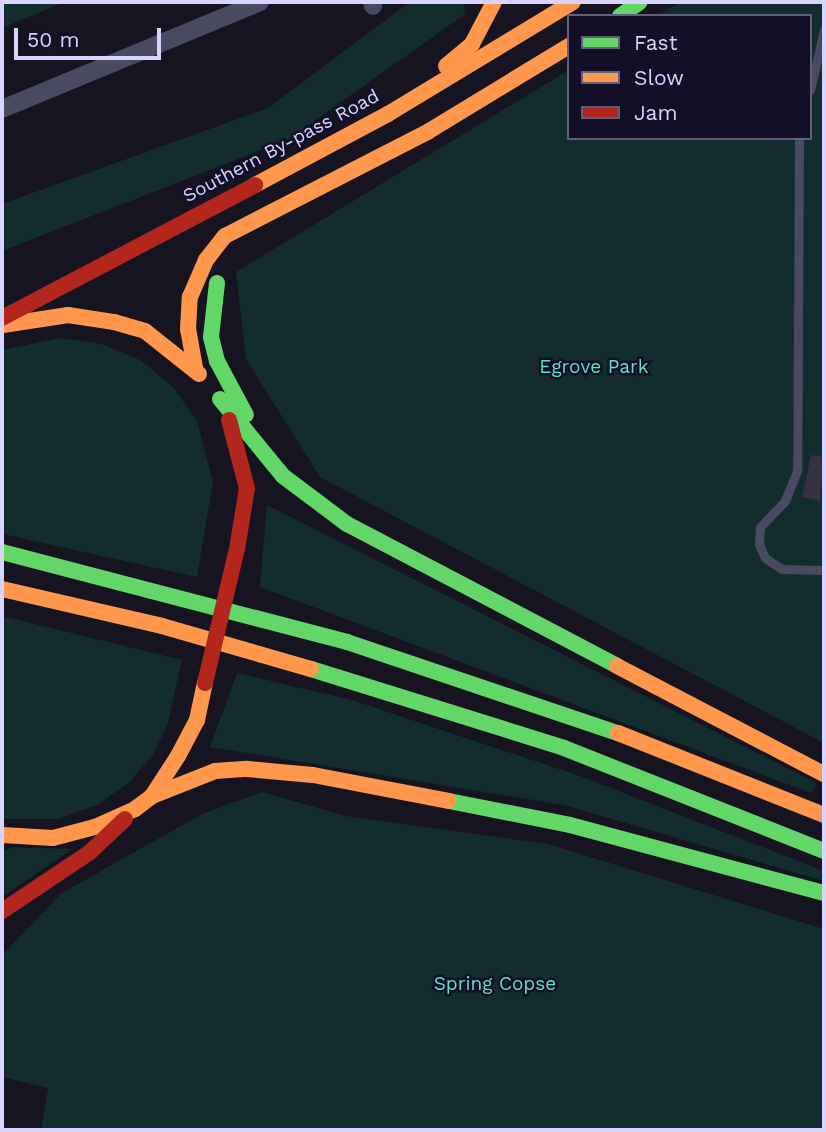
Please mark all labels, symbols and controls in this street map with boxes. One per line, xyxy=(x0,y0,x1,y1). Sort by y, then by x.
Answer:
scale bar xyxy=(18,14,164,58)
legend xyxy=(567,14,812,140)
text: 50 m xyxy=(27,27,79,52)
text: Fast xyxy=(634,30,678,55)
text: Slow xyxy=(634,65,684,90)
street label: Southern By-pass Road xyxy=(179,85,383,207)
text: Jam xyxy=(634,100,677,125)
park label: Egrove Park xyxy=(539,356,649,378)
park label: Spring Copse xyxy=(434,973,556,995)

